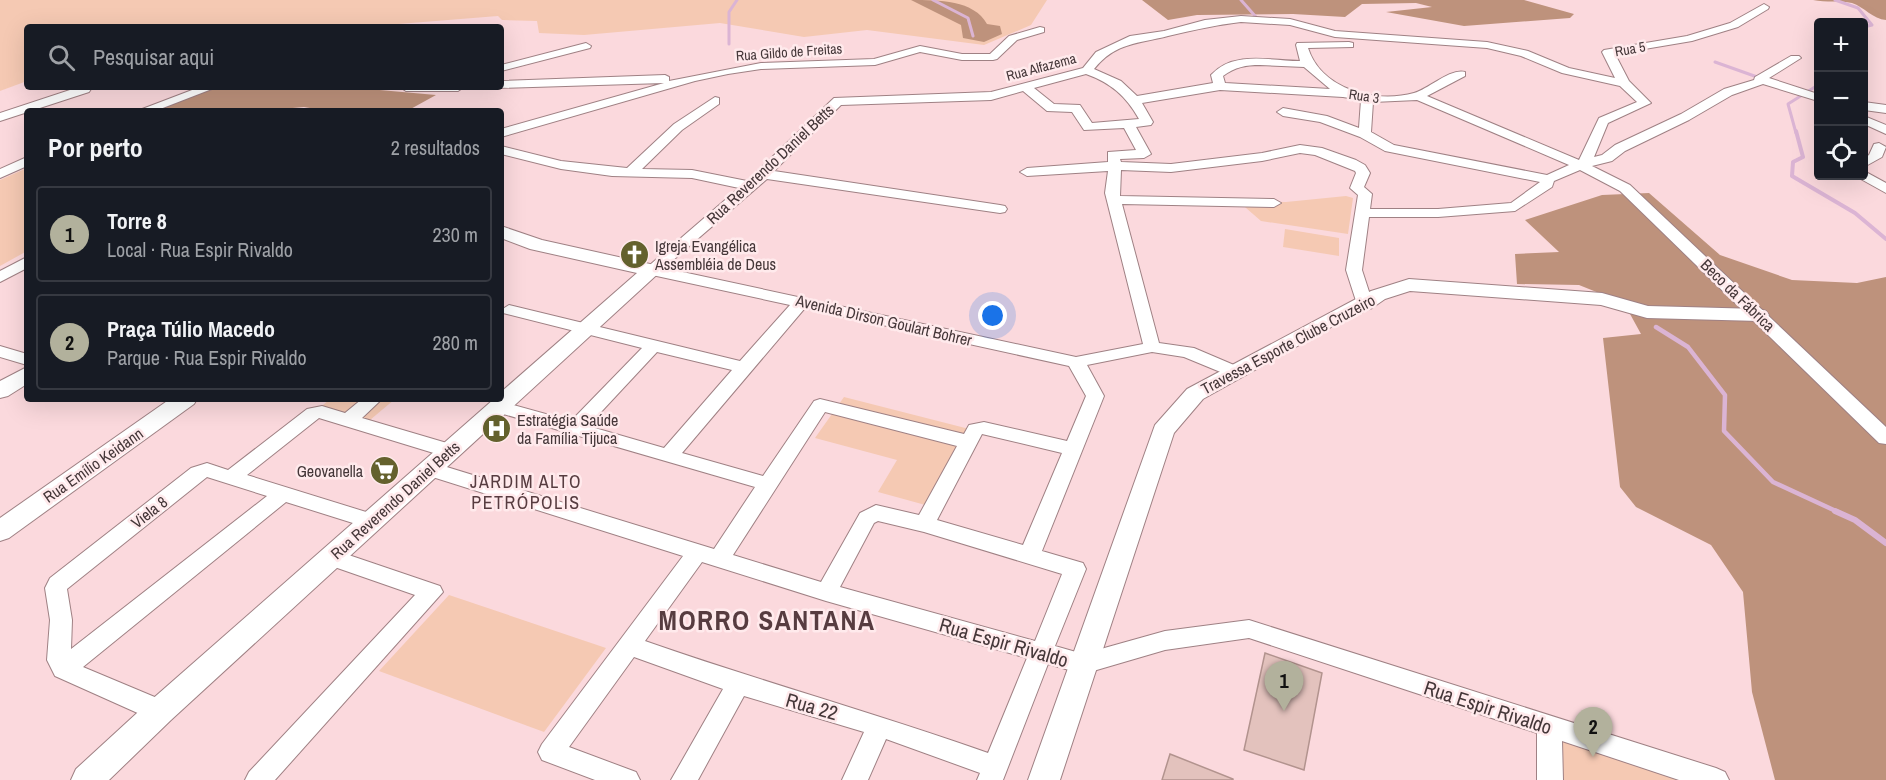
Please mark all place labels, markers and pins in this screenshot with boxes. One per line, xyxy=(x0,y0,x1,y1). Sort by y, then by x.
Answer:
place label: Igreja Evangélica Assembléia de Deus xyxy=(654,235,776,275)
church icon: Igreja Evangélica Assembléia de Deus xyxy=(618,239,650,271)
place label: Estratégia Saúde da Família Tijuca xyxy=(517,409,618,449)
hospital icon: Estratégia Saúde da Família Tijuca xyxy=(480,413,512,445)
supermarket icon: Geovanella xyxy=(368,455,400,487)
place label: Geovanella xyxy=(297,460,364,482)
pin: 1 xyxy=(1264,662,1304,711)
pin: 2 xyxy=(1574,708,1612,757)

